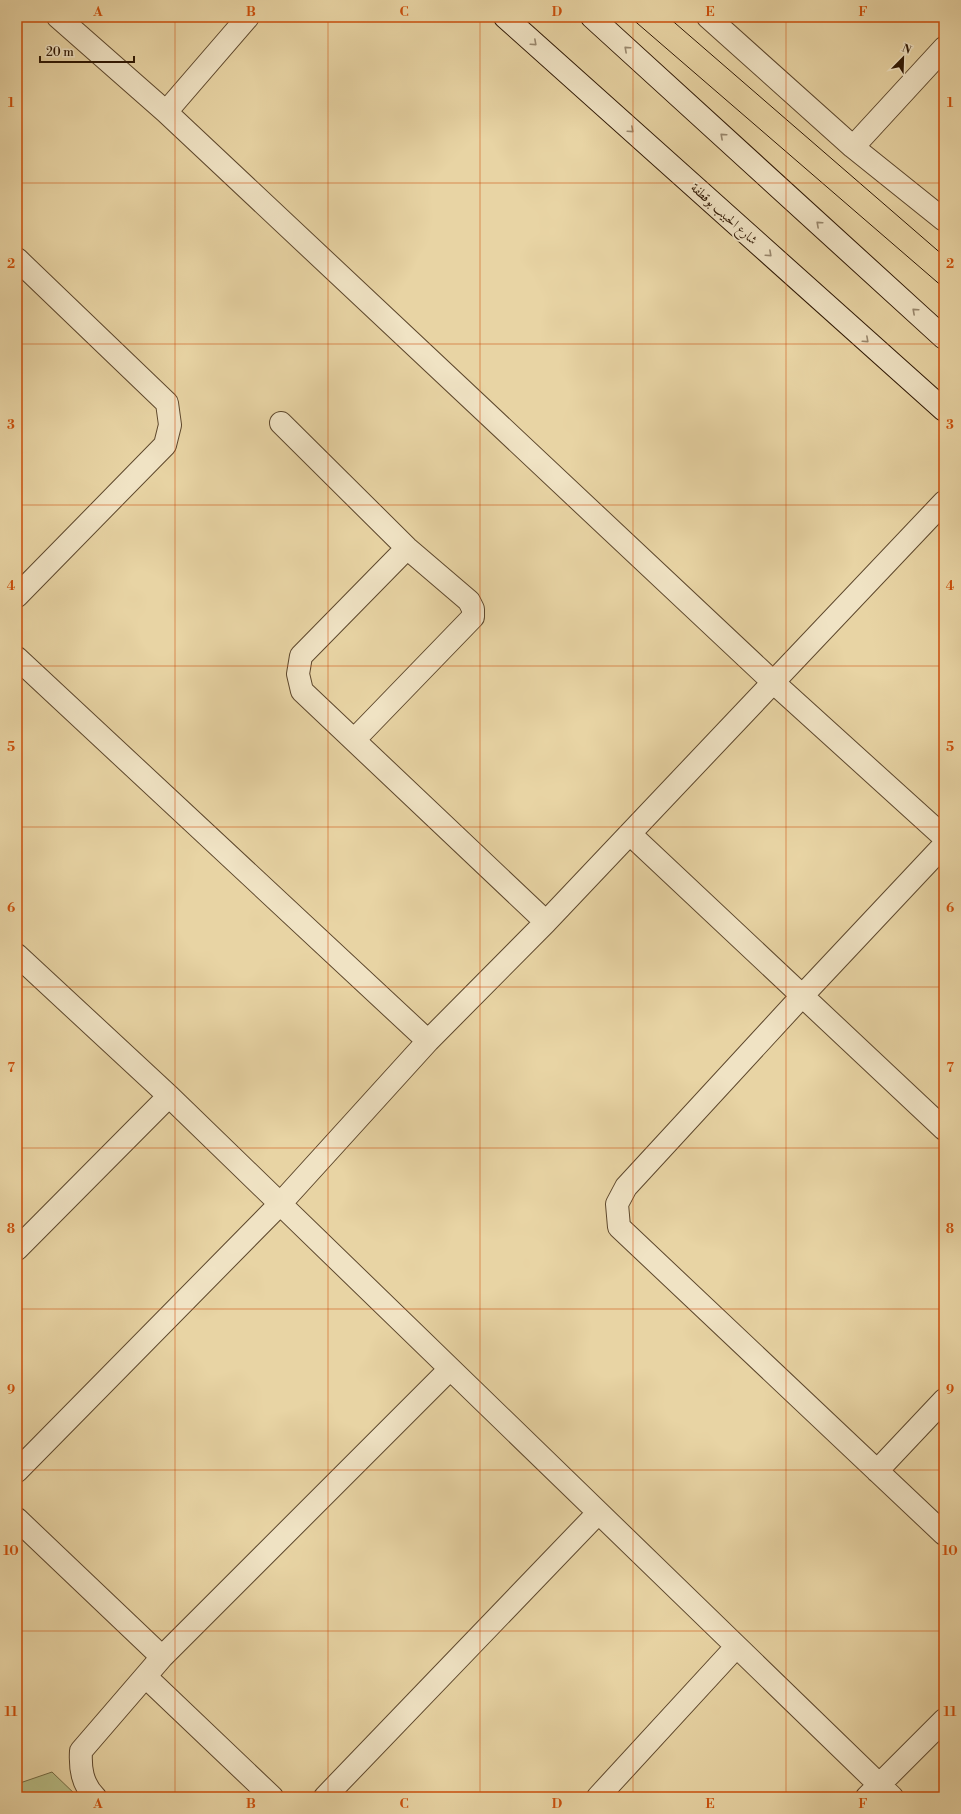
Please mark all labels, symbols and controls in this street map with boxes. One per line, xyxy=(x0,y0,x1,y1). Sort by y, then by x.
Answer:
text: A xyxy=(92,4,103,20)
text: B xyxy=(246,4,256,20)
text: C xyxy=(399,4,409,20)
text: D xyxy=(552,4,562,20)
text: E xyxy=(705,4,715,20)
text: F xyxy=(858,4,868,20)
scale bar xyxy=(40,38,134,64)
one-way arrow xyxy=(529,38,536,45)
north arrow xyxy=(883,38,923,78)
text: N xyxy=(900,42,914,58)
text: 20 m xyxy=(46,45,74,60)
one-way arrow xyxy=(624,46,632,53)
text: 1 xyxy=(8,95,15,111)
text: 1 xyxy=(947,95,954,111)
one-way arrow xyxy=(626,125,633,132)
one-way arrow xyxy=(720,134,728,141)
street label: شارع الحبيب بوقطفة xyxy=(685,180,761,250)
one-way arrow xyxy=(816,221,824,229)
one-way arrow xyxy=(764,249,772,256)
text: 2 xyxy=(7,256,15,272)
text: 2 xyxy=(946,256,954,272)
one-way arrow xyxy=(912,309,920,316)
one-way arrow xyxy=(861,336,869,343)
text: 3 xyxy=(7,417,15,433)
text: 3 xyxy=(946,417,954,433)
text: 4 xyxy=(7,578,16,594)
text: 4 xyxy=(946,578,955,594)
text: 5 xyxy=(7,739,15,755)
text: 5 xyxy=(946,739,954,755)
text: 6 xyxy=(7,900,15,916)
text: 6 xyxy=(946,900,954,916)
text: 7 xyxy=(7,1060,15,1076)
text: 7 xyxy=(946,1060,954,1076)
text: 8 xyxy=(7,1221,15,1237)
text: 8 xyxy=(946,1221,954,1237)
text: 9 xyxy=(7,1382,15,1398)
text: 9 xyxy=(946,1382,954,1398)
text: 10 xyxy=(3,1543,19,1559)
text: 10 xyxy=(942,1543,958,1559)
text: 11 xyxy=(5,1704,18,1720)
text: 11 xyxy=(944,1704,957,1720)
text: A xyxy=(92,1796,103,1812)
text: B xyxy=(246,1796,256,1812)
text: C xyxy=(399,1796,409,1812)
text: D xyxy=(552,1796,562,1812)
text: E xyxy=(705,1796,715,1812)
text: F xyxy=(858,1796,868,1812)

